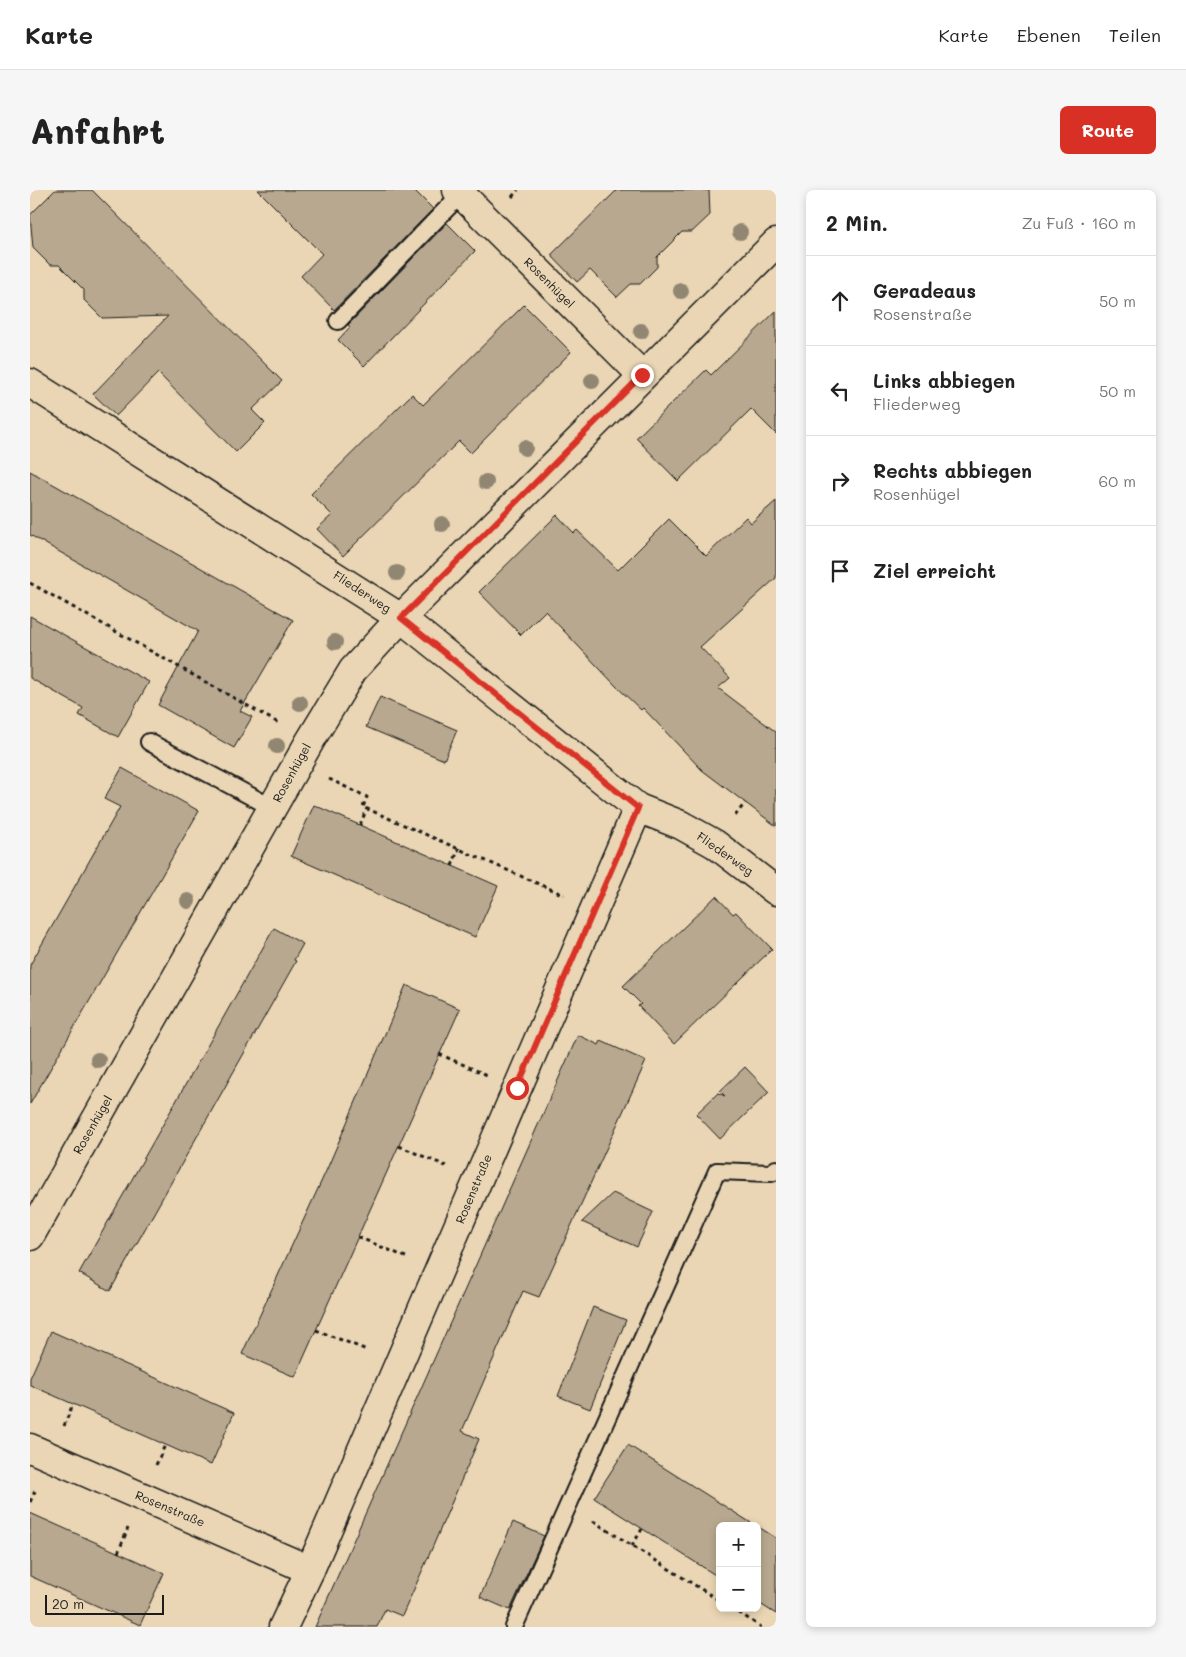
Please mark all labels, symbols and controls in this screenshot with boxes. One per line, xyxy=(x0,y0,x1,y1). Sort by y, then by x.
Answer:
text: Karte xyxy=(25,19,93,50)
text: Karte xyxy=(938,23,989,47)
text: Ebenen xyxy=(1017,23,1081,47)
text: Teilen xyxy=(1109,23,1161,47)
button: Route xyxy=(1060,106,1156,154)
text: Anfahrt xyxy=(30,107,165,153)
text: 2 Min. xyxy=(826,209,888,236)
text: Zu Fuß · 160 m xyxy=(1022,212,1136,233)
street label: Rosenhügel xyxy=(521,253,579,311)
text: Geradeaus xyxy=(873,278,976,303)
icon: ahead xyxy=(826,287,854,315)
text: 50 m xyxy=(1099,290,1136,311)
text: Rosenstraße xyxy=(873,303,972,324)
route end xyxy=(631,364,654,387)
text: Links abbiegen xyxy=(873,368,1015,393)
icon: left xyxy=(826,377,854,405)
text: 50 m xyxy=(1099,380,1136,401)
text: Fliederweg xyxy=(873,393,960,414)
text: Rechts abbiegen xyxy=(873,458,1032,483)
icon: right xyxy=(826,467,854,495)
text: 60 m xyxy=(1099,470,1136,491)
text: Rosenhügel xyxy=(873,483,960,504)
icon: arrive xyxy=(826,557,854,585)
text: Ziel erreicht xyxy=(873,558,996,583)
street label: Fliederweg xyxy=(331,567,394,616)
street label: Rosenhügel xyxy=(268,740,314,805)
street label: Fliederweg xyxy=(694,828,757,879)
route start xyxy=(506,1077,529,1100)
street label: Rosenhügel xyxy=(69,1092,115,1157)
street label: Rosenstraße xyxy=(451,1151,495,1226)
street label: Rosenstraße xyxy=(133,1486,208,1530)
map controls xyxy=(716,1522,761,1612)
button: + xyxy=(716,1522,761,1567)
button: − xyxy=(716,1567,761,1612)
scale bar xyxy=(45,1592,164,1615)
text: 20 m xyxy=(52,1594,84,1613)

